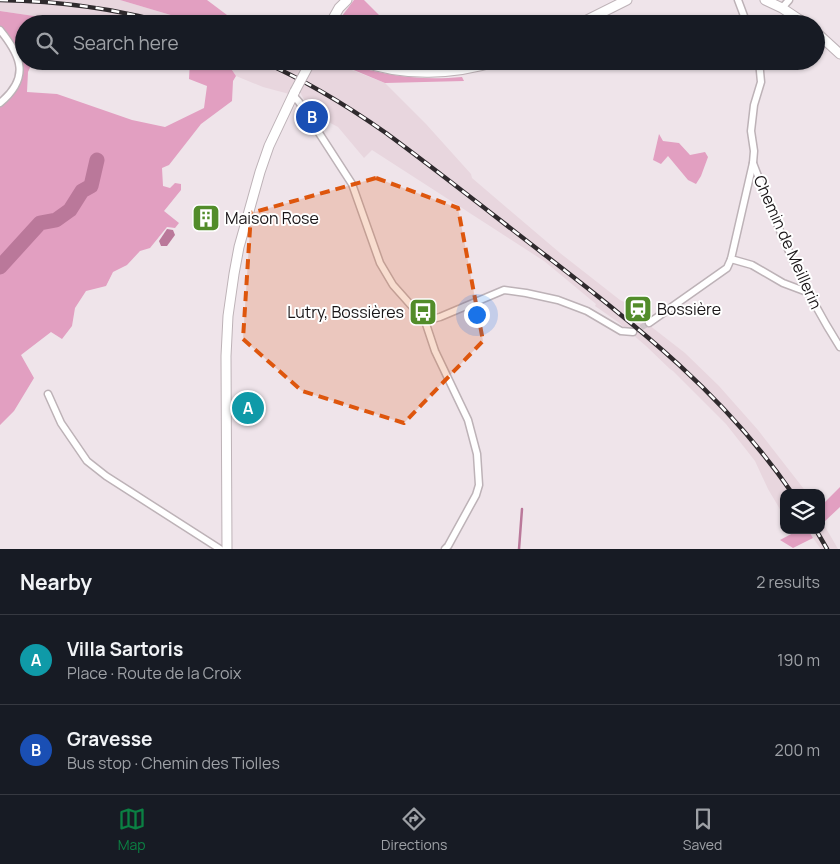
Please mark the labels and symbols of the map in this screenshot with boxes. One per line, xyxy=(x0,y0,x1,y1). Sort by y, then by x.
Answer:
pin: B xyxy=(296,98,328,136)
street label: Chemin de Meillerin xyxy=(749,172,827,312)
building icon: Maison Rose xyxy=(191,203,221,233)
place label: Maison Rose xyxy=(225,207,319,229)
station icon: Bossière xyxy=(623,294,653,324)
bus stop icon: Lutry, Bossières xyxy=(408,297,438,327)
place label: Bossière xyxy=(657,298,721,320)
place label: Lutry, Bossières xyxy=(287,301,404,323)
your location xyxy=(464,302,490,328)
pin: A xyxy=(232,389,264,427)

